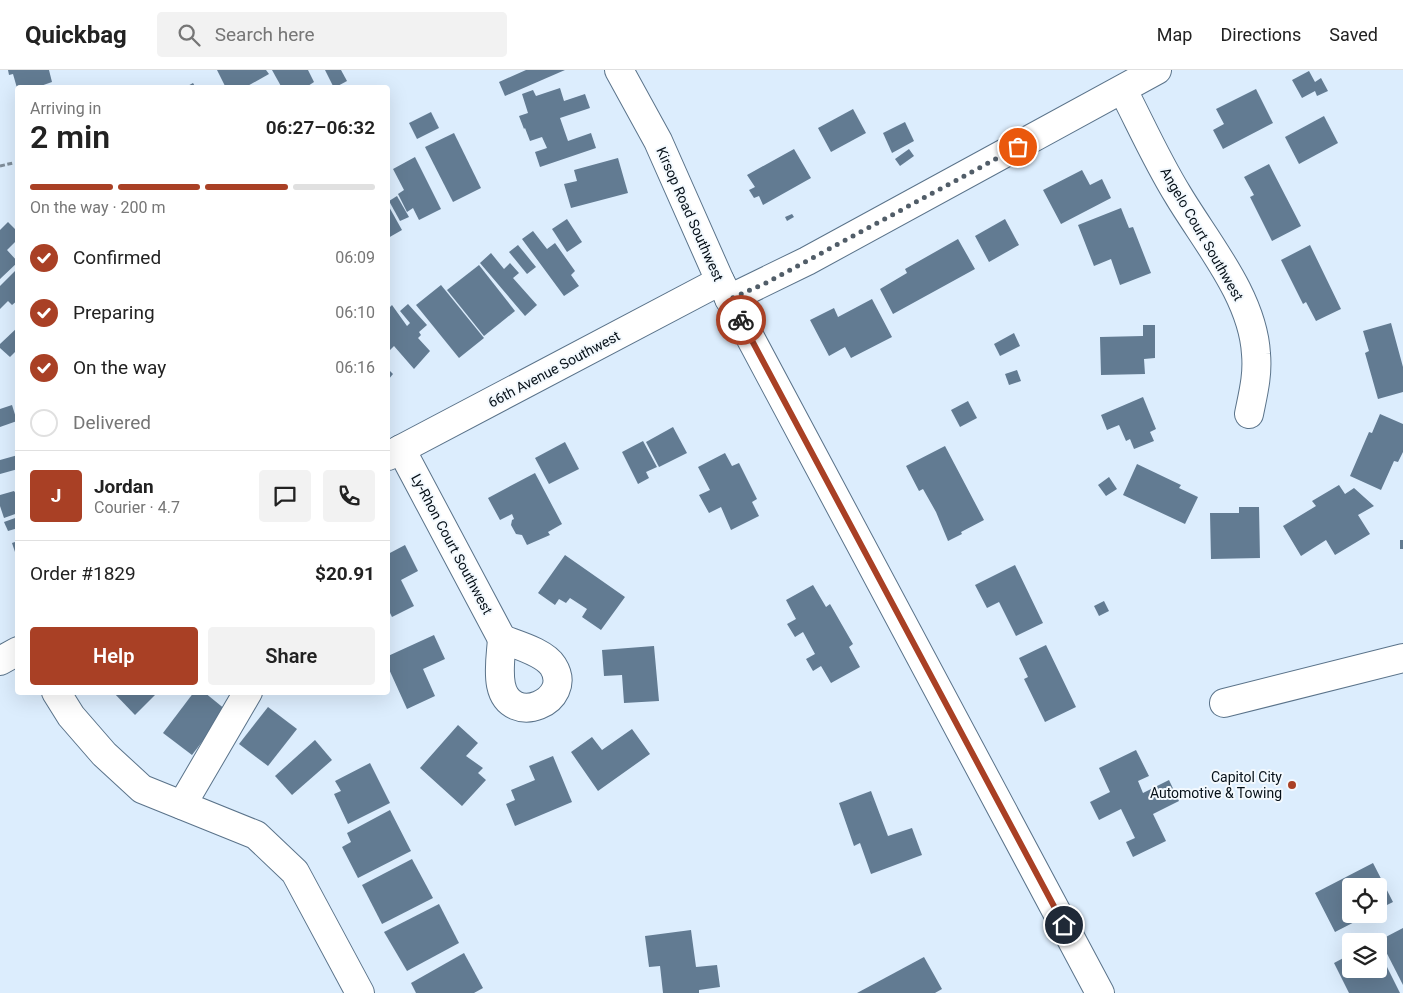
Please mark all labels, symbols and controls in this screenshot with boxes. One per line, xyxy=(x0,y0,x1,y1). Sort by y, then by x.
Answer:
search box xyxy=(157,12,507,57)
text: Quickbag xyxy=(25,21,127,49)
icon: search xyxy=(175,21,203,49)
text: Search here xyxy=(215,23,315,46)
text: Map xyxy=(1157,24,1192,45)
text: Directions xyxy=(1220,24,1301,45)
text: Saved xyxy=(1329,24,1378,45)
text: Arriving in xyxy=(30,99,101,118)
text: 06:27–06:32 xyxy=(266,116,375,139)
text: 2 min xyxy=(30,118,110,156)
pin xyxy=(997,126,1039,168)
icon: bag xyxy=(1004,133,1032,161)
street label: Kirsop Road Southwest xyxy=(653,144,727,284)
street label: Angelo Court Southwest xyxy=(1157,165,1247,304)
text: On the way · 200 m xyxy=(30,198,166,217)
icon: check xyxy=(30,244,58,272)
text: Confirmed xyxy=(73,246,161,269)
text: 06:09 xyxy=(335,248,375,267)
courier xyxy=(716,295,766,345)
icon: check xyxy=(30,299,58,327)
text: Preparing xyxy=(73,301,155,324)
text: 06:10 xyxy=(335,303,375,322)
icon: bike xyxy=(727,306,755,334)
street label: 66th Avenue Southwest xyxy=(485,327,623,411)
icon: check xyxy=(30,354,58,382)
text: On the way xyxy=(73,356,166,379)
text: 06:16 xyxy=(335,358,375,377)
text: Delivered xyxy=(73,411,151,434)
button: chat xyxy=(259,470,311,522)
button: phone xyxy=(323,470,375,522)
street label: Ly-Rhon Court Southwest xyxy=(408,471,496,617)
text: Jordan xyxy=(94,475,154,498)
text: J xyxy=(51,484,61,507)
text: Courier · 4.7 xyxy=(94,498,180,517)
text: Order #1829 xyxy=(30,562,136,585)
text: $20.91 xyxy=(315,562,375,585)
button: Help xyxy=(30,627,198,685)
button: Share xyxy=(208,627,375,685)
place label: Capitol City Automotive & Towing xyxy=(1150,769,1282,801)
marker: Capitol City Automotive & Towing xyxy=(1286,779,1298,791)
map controls xyxy=(1342,878,1387,978)
button: locate xyxy=(1342,878,1387,923)
pin xyxy=(1043,904,1085,946)
icon: home xyxy=(1050,911,1078,939)
button: layers xyxy=(1342,933,1387,978)

